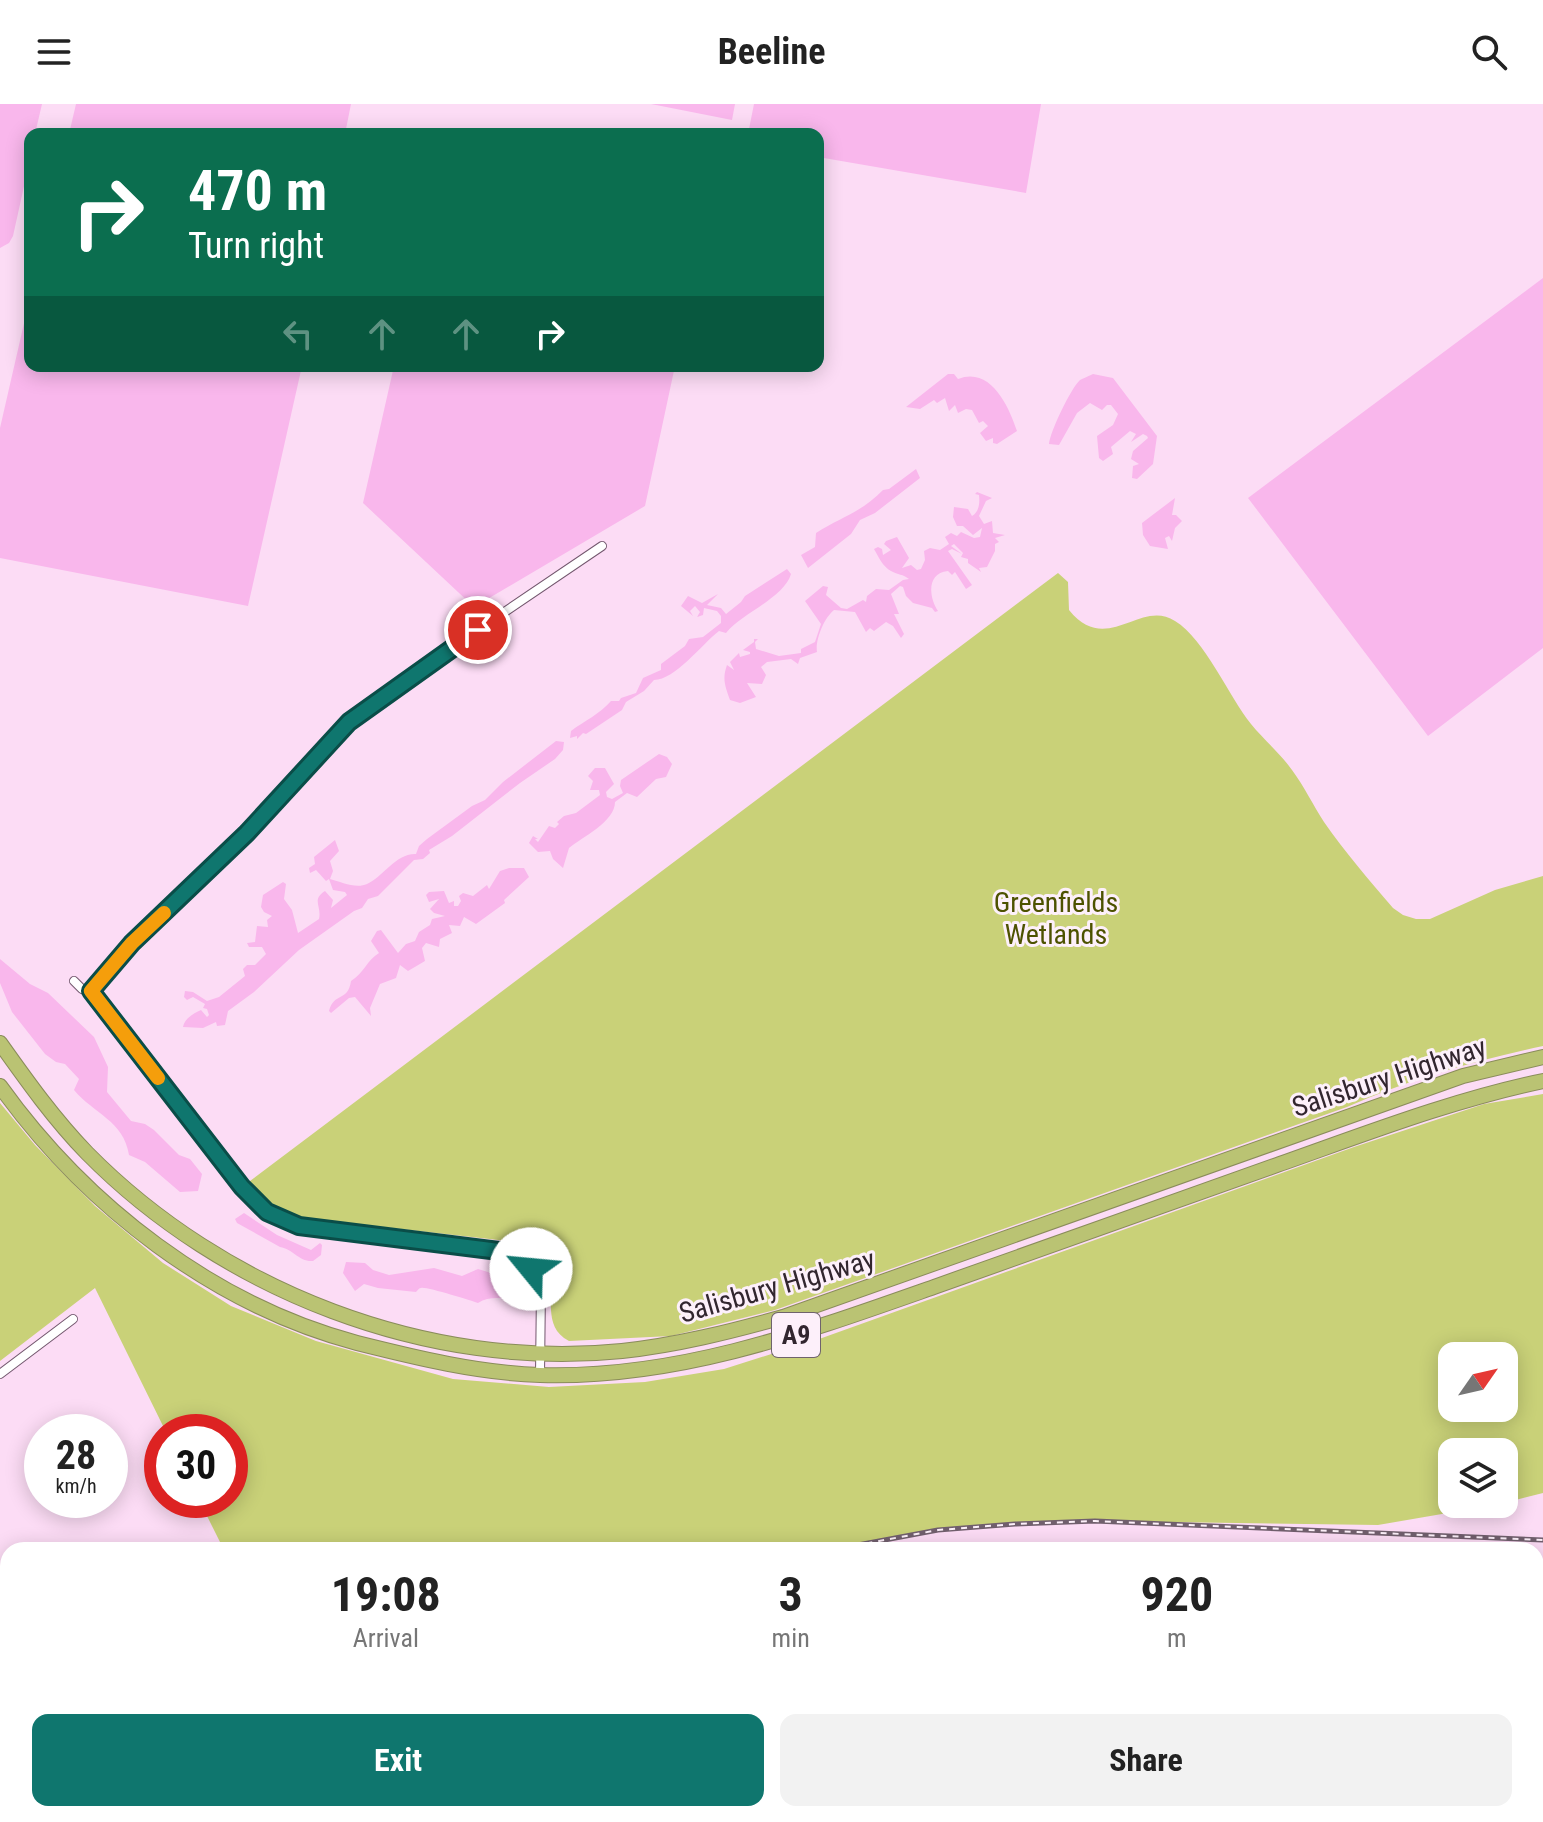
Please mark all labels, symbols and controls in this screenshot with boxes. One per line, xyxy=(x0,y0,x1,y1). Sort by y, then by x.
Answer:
icon: menu xyxy=(32,30,76,74)
icon: search xyxy=(1467,30,1511,74)
text: Beeline xyxy=(718,31,825,73)
text: 470 m xyxy=(188,158,327,224)
icon: right xyxy=(56,160,160,264)
text: Turn right xyxy=(188,225,324,267)
icon: left xyxy=(276,312,320,356)
icon: ahead xyxy=(360,312,404,356)
icon: ahead xyxy=(444,312,488,356)
icon: right xyxy=(528,312,572,356)
pin xyxy=(444,596,512,664)
icon: arrive xyxy=(456,608,500,652)
park label: Greenfields Wetlands xyxy=(994,886,1118,951)
street label: Salisbury Highway xyxy=(1288,1030,1490,1124)
position arrow xyxy=(489,1227,573,1311)
street label: Salisbury Highway xyxy=(675,1242,879,1330)
road number: A9 xyxy=(772,1313,820,1357)
north arrow xyxy=(1438,1342,1518,1422)
map controls xyxy=(1438,1342,1518,1518)
speed limit sign: 30 xyxy=(144,1414,248,1518)
text: 28 xyxy=(56,1432,96,1479)
button: layers xyxy=(1438,1438,1518,1518)
text: km/h xyxy=(55,1474,97,1498)
text: 19:08 xyxy=(331,1566,441,1623)
text: 3 xyxy=(779,1566,803,1623)
text: 920 xyxy=(1140,1566,1213,1623)
text: Arrival xyxy=(353,1623,419,1653)
text: min xyxy=(772,1623,810,1653)
text: m xyxy=(1167,1623,1187,1653)
button: Exit xyxy=(32,1714,764,1806)
button: Share xyxy=(780,1714,1512,1806)

